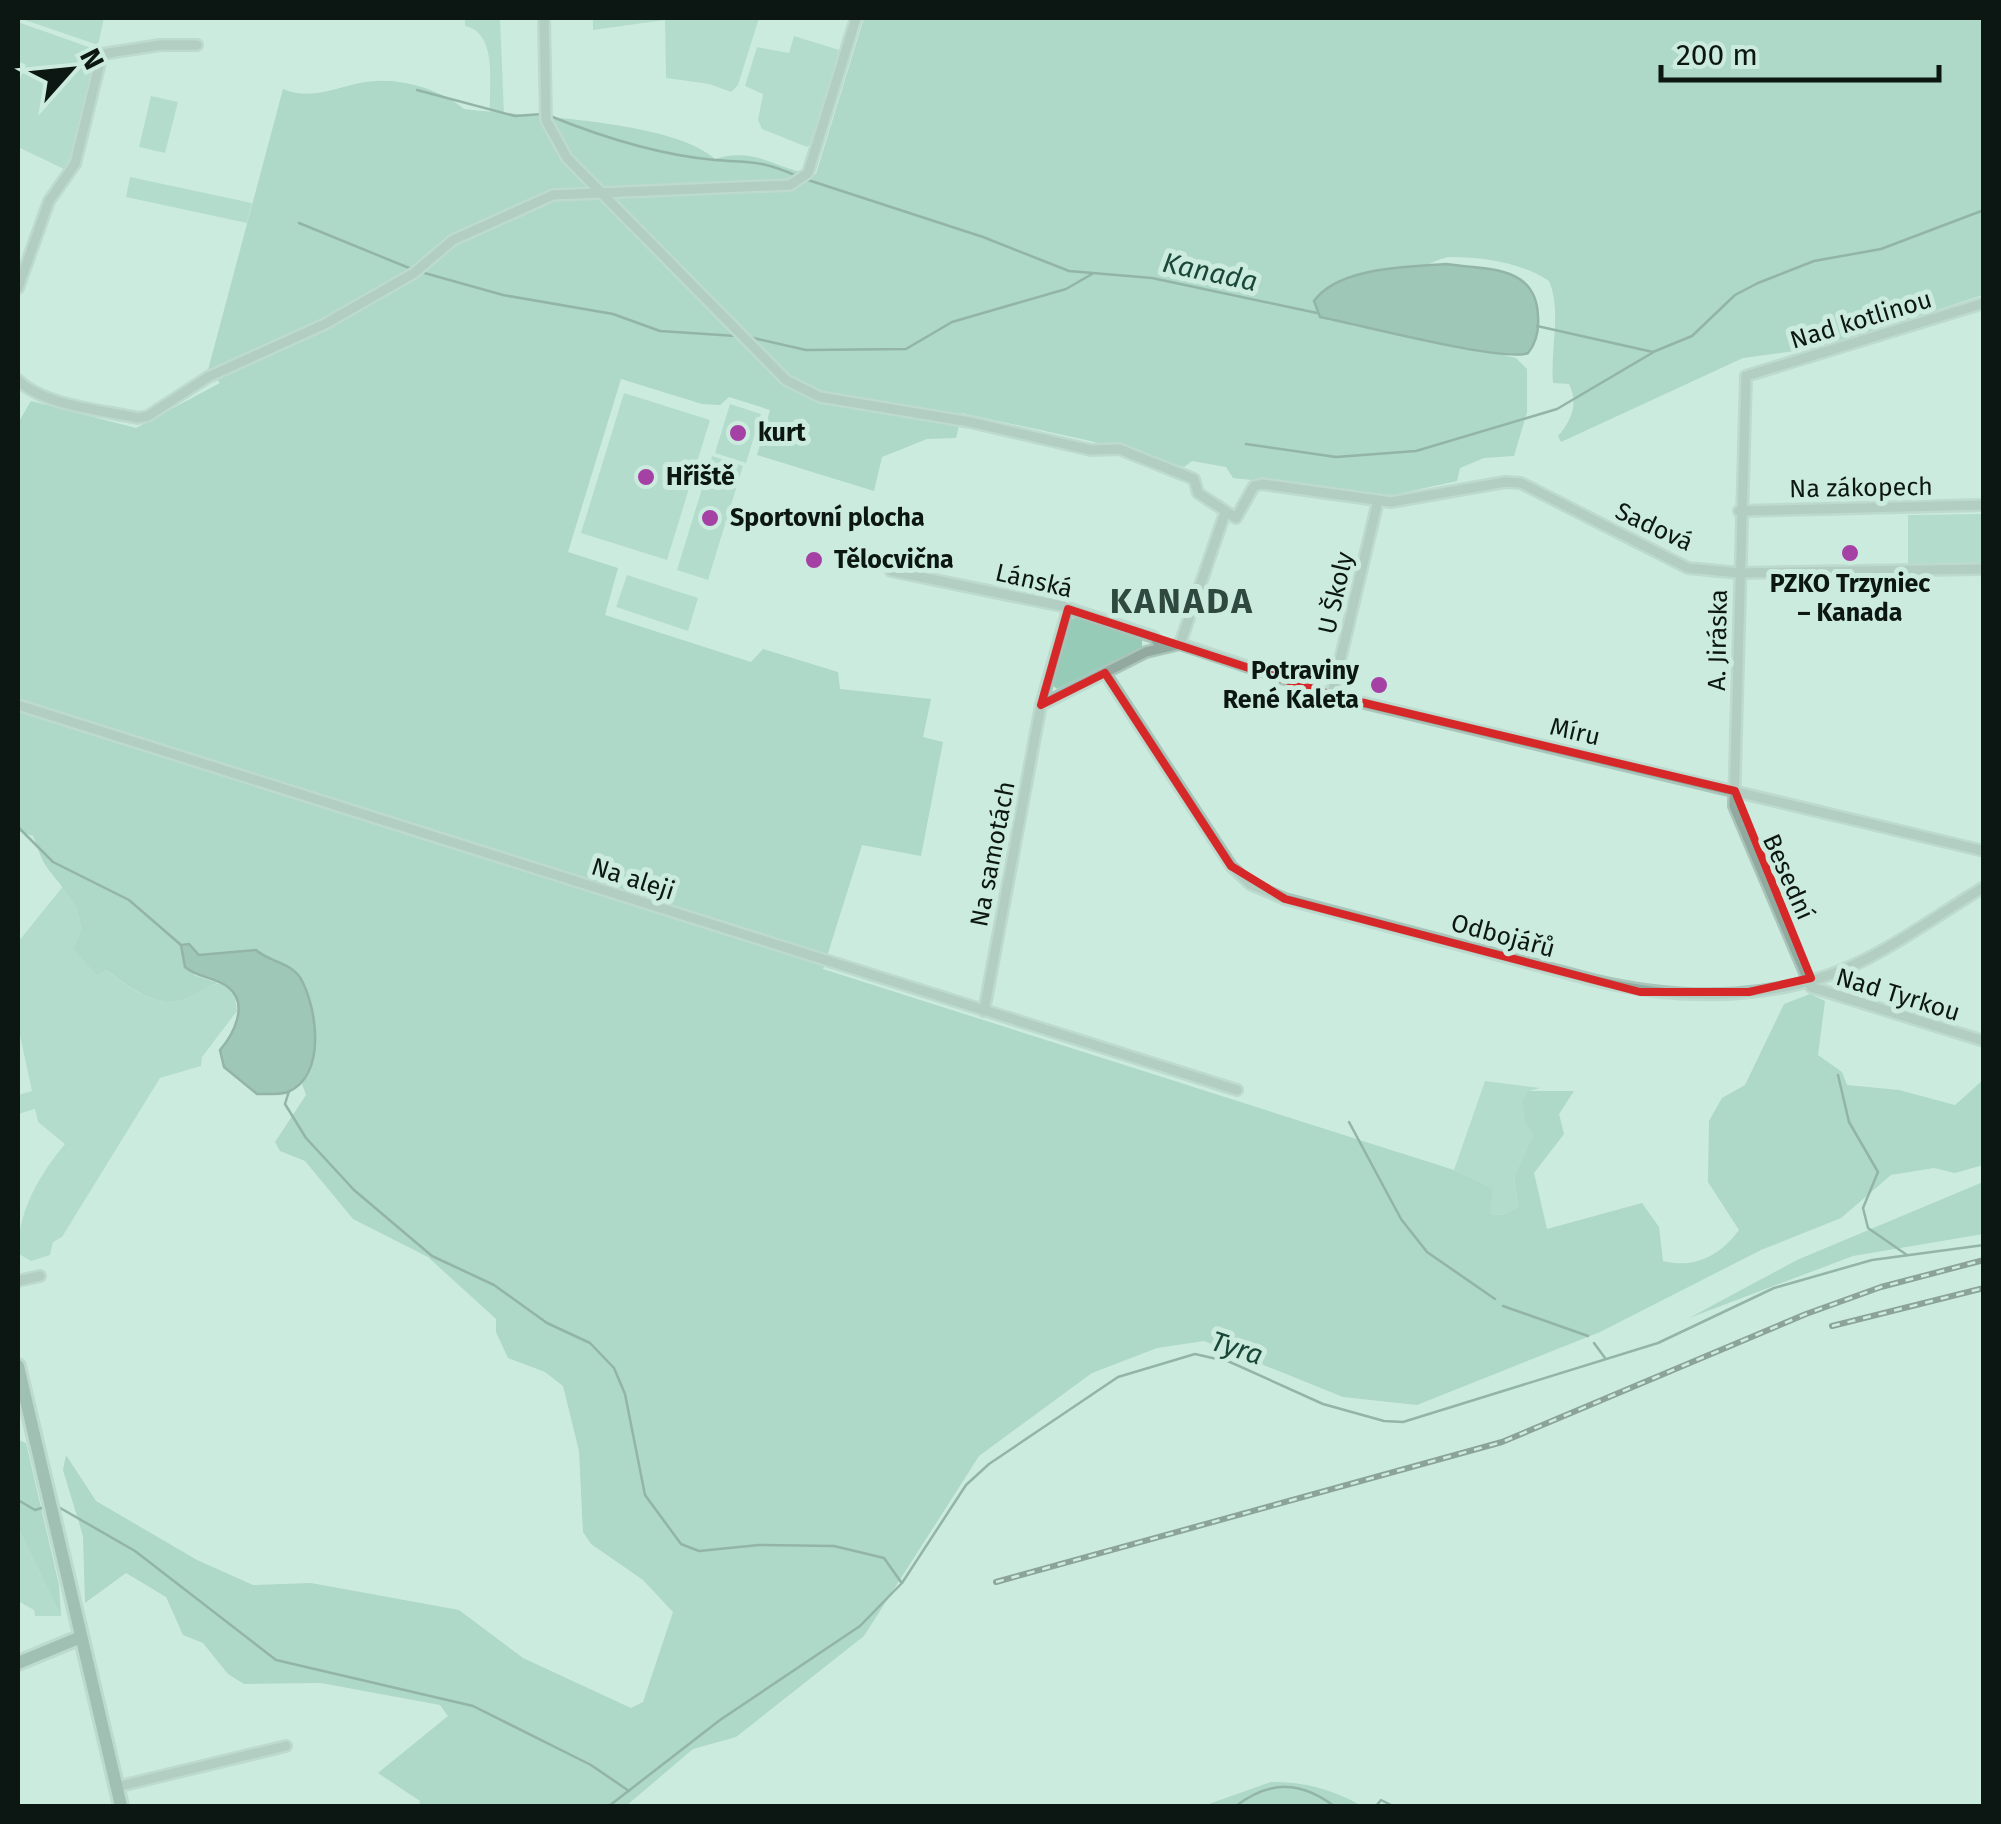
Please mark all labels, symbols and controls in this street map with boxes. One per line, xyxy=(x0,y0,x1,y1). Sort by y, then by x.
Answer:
north arrow xyxy=(20,20,120,120)
scale bar xyxy=(1661,20,1938,82)
text: 200 m xyxy=(1676,37,1758,73)
text: N xyxy=(73,43,111,75)
water label: Kanada xyxy=(1159,246,1261,298)
street label: Nad kotlinou xyxy=(1787,284,1935,356)
place label: kurt xyxy=(758,418,806,448)
marker: kurt xyxy=(727,422,749,444)
place label: Hřiště xyxy=(666,462,735,492)
marker: Hřiště xyxy=(635,466,657,488)
street label: Na zákopech xyxy=(1789,472,1933,504)
street label: Sadová xyxy=(1610,496,1698,558)
place label: Sportovní plocha xyxy=(730,503,925,533)
marker: Sportovní plocha xyxy=(699,507,721,529)
marker: PZKO Trzyniec – Kanada xyxy=(1839,542,1861,564)
place label: Tělocvična xyxy=(834,545,954,575)
street label: U Školy xyxy=(1310,548,1360,637)
marker: Tělocvična xyxy=(803,549,825,571)
street label: Lánská xyxy=(993,558,1075,604)
place label: PZKO Trzyniec – Kanada xyxy=(1770,569,1930,628)
district label: KANADA xyxy=(1110,580,1254,622)
street label: A. Jiráska xyxy=(1702,589,1734,691)
place label: Potraviny René Kaleta xyxy=(1223,656,1360,715)
marker: Potraviny René Kaleta xyxy=(1368,674,1390,696)
street label: Míru xyxy=(1547,712,1603,752)
street label: Na samotách xyxy=(964,779,1022,929)
street label: Besední xyxy=(1756,829,1820,925)
street label: Na aleji xyxy=(588,852,678,906)
street label: Odbojářů xyxy=(1448,908,1558,964)
street label: Nad Tyrkou xyxy=(1832,962,1964,1028)
water label: Tyra xyxy=(1207,1324,1267,1372)

